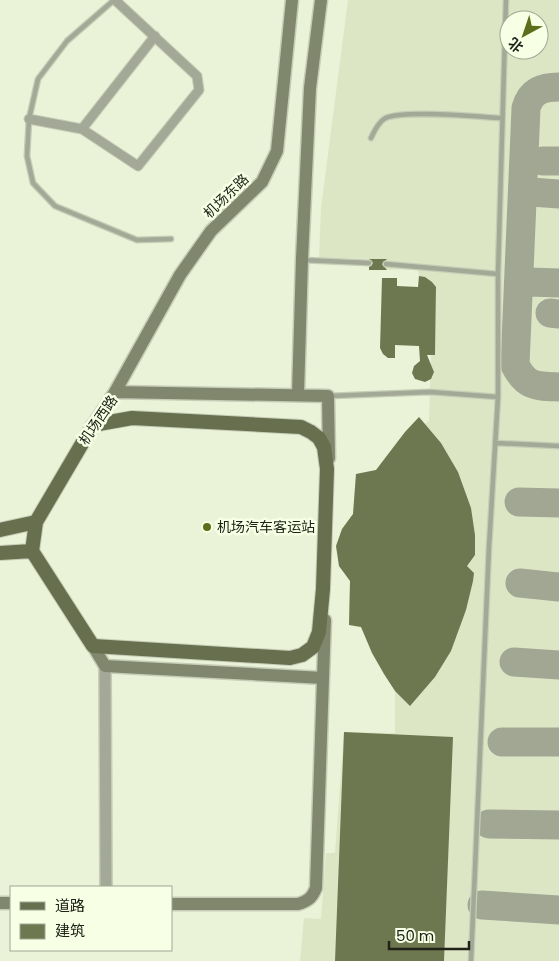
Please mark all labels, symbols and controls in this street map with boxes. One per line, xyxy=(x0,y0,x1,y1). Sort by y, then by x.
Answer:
north arrow xyxy=(499,10,549,60)
text: 北 xyxy=(504,33,527,57)
street label: 机场东路 xyxy=(199,169,253,223)
street label: 机场西路 xyxy=(74,391,122,449)
place label: 机场汽车客运站 xyxy=(217,517,315,537)
marker: 机场汽车客运站 xyxy=(201,521,213,533)
legend xyxy=(10,886,172,951)
text: 道路 xyxy=(55,895,85,916)
scale bar xyxy=(389,918,469,950)
text: 建筑 xyxy=(55,920,85,941)
text: 50 m xyxy=(396,925,434,946)

